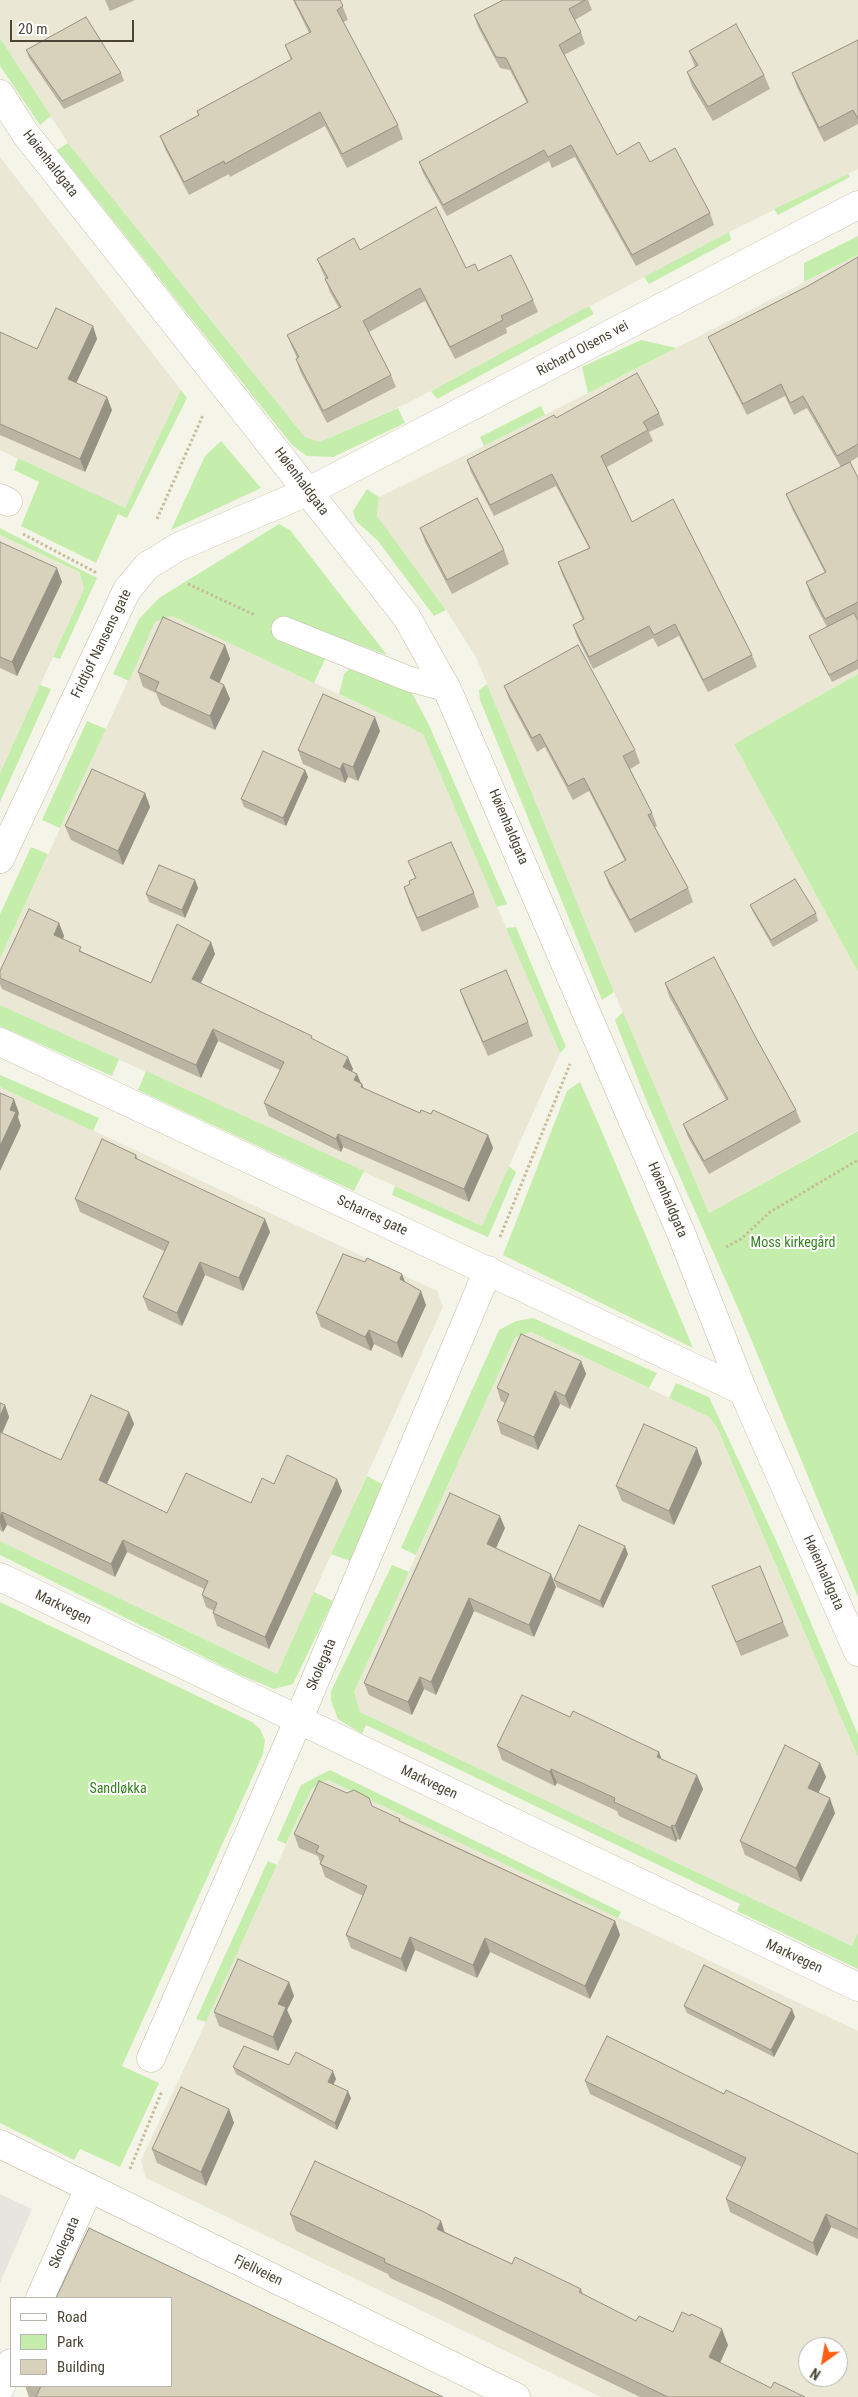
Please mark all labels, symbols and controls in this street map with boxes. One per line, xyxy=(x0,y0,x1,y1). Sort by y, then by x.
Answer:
scale bar xyxy=(12,10,136,42)
text: 20 m xyxy=(18,20,48,38)
street label: Høienhaldgata xyxy=(19,127,81,201)
street label: Richard Olsens vei xyxy=(534,318,632,380)
street label: Høienhaldgata xyxy=(270,445,332,519)
street label: Fridtjof Nansens gate xyxy=(68,587,136,701)
street label: Høienhaldgata xyxy=(485,787,531,867)
street label: Høienhaldgata xyxy=(644,1160,690,1240)
street label: Scharres gate xyxy=(334,1192,410,1240)
park label: Moss kirkegård xyxy=(751,1235,835,1251)
street label: Høienhaldgata xyxy=(799,1533,847,1613)
street label: Markvegen xyxy=(32,1587,94,1629)
street label: Skolegata xyxy=(304,1636,340,1694)
street label: Markvegen xyxy=(398,1763,460,1803)
park label: Sandløkka xyxy=(89,1781,147,1797)
street label: Markvegen xyxy=(763,1937,825,1977)
street label: Skolegata xyxy=(46,2215,84,2271)
street label: Fjellveien xyxy=(231,2252,285,2290)
legend xyxy=(10,2297,172,2387)
text: Road xyxy=(57,2308,87,2326)
text: Park xyxy=(57,2333,84,2351)
north arrow xyxy=(798,2337,848,2387)
text: Building xyxy=(57,2358,105,2376)
text: N xyxy=(808,2365,823,2383)

